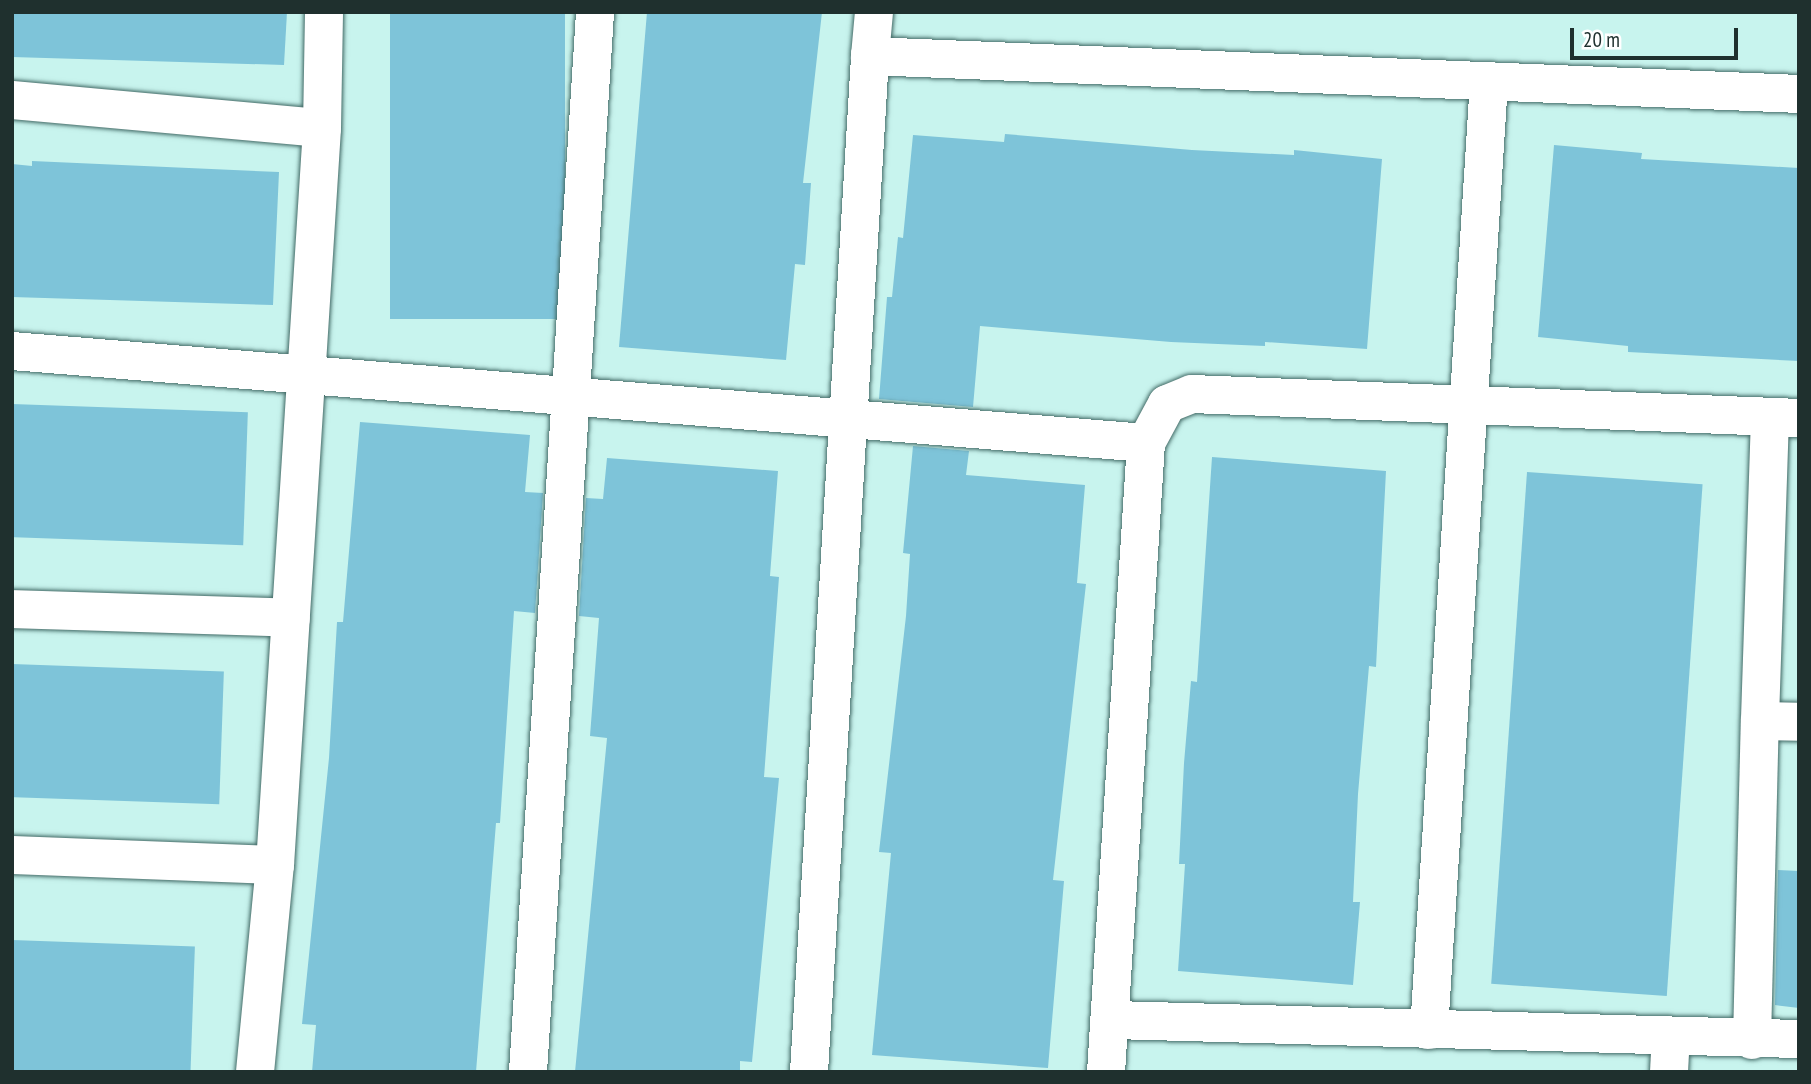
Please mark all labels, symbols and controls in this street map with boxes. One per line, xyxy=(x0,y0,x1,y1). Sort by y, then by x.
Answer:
scale bar xyxy=(1573,14,1741,58)
text: 20 m xyxy=(1583,26,1620,53)

